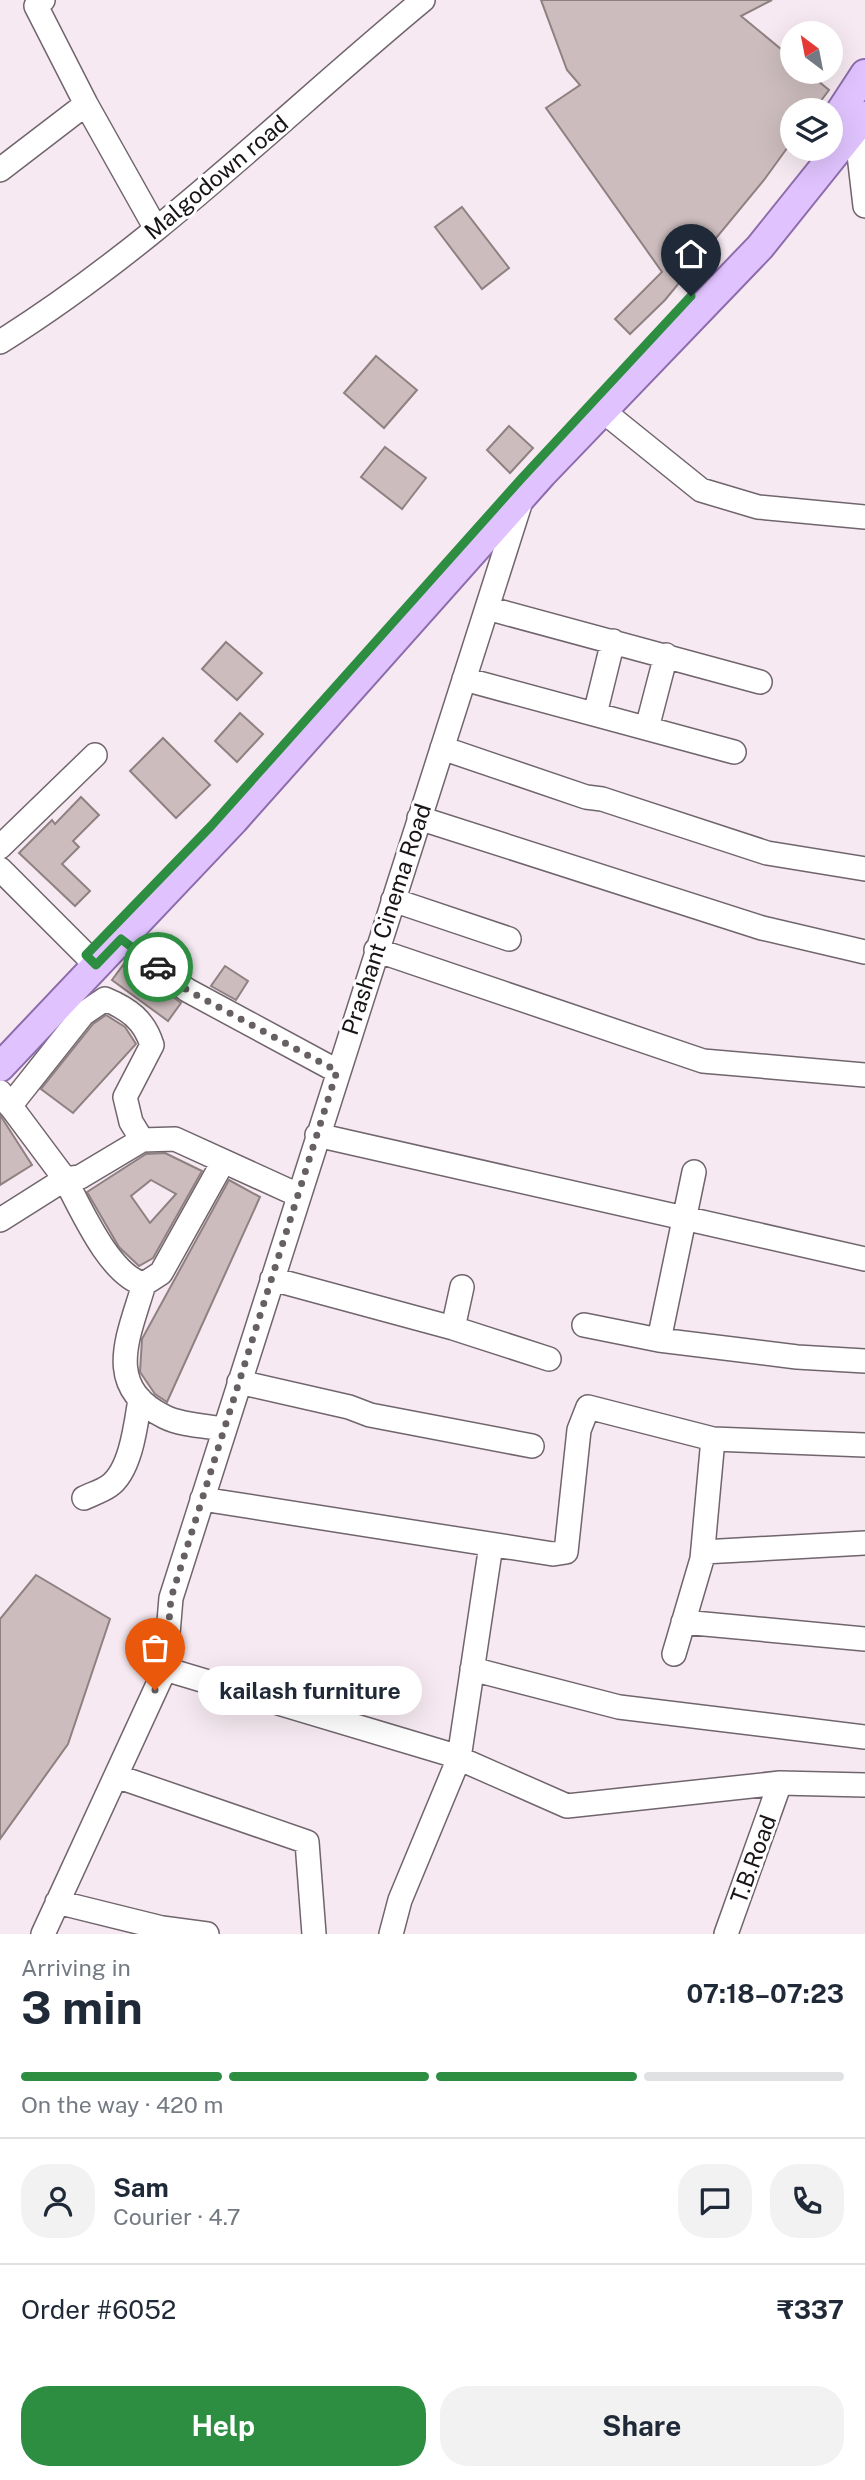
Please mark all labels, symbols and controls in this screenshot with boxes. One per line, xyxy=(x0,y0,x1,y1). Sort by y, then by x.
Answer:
north arrow xyxy=(780,21,844,84)
map controls xyxy=(780,21,843,161)
button: layers xyxy=(780,98,843,161)
street label: Malgodown road xyxy=(139,109,293,245)
pin xyxy=(661,224,721,296)
icon: home xyxy=(672,235,710,273)
street label: Prashant Cinema Road xyxy=(336,800,436,1038)
courier xyxy=(123,932,193,1002)
icon: car xyxy=(139,948,177,986)
pin xyxy=(125,1618,185,1690)
icon: bag xyxy=(136,1629,174,1667)
callout: kailash furniture xyxy=(197,1666,421,1714)
text: kailash furniture xyxy=(219,1677,401,1704)
street label: T.B.Road xyxy=(725,1811,781,1907)
text: Arriving in xyxy=(21,1954,131,1981)
text: 07:18–07:23 xyxy=(686,1978,844,2009)
text: 3 min xyxy=(21,1980,143,2034)
text: On the way · 420 m xyxy=(21,2091,223,2118)
button: person xyxy=(21,2164,95,2238)
button: chat xyxy=(678,2164,752,2238)
button: phone xyxy=(770,2164,844,2238)
text: Sam xyxy=(113,2172,169,2203)
text: Courier · 4.7 xyxy=(113,2203,241,2230)
text: Order #6052 xyxy=(21,2294,176,2325)
text: ₹337 xyxy=(777,2294,844,2325)
button: Help xyxy=(21,2386,426,2466)
button: Share xyxy=(440,2386,844,2466)

